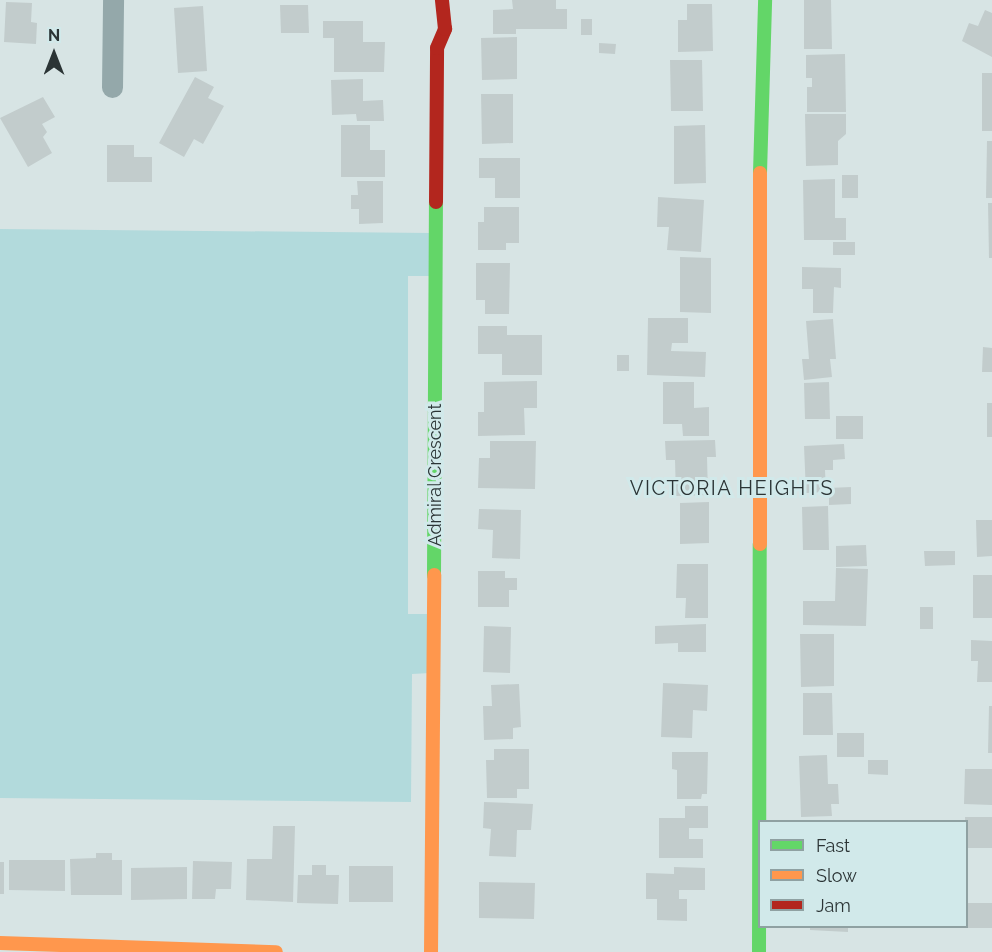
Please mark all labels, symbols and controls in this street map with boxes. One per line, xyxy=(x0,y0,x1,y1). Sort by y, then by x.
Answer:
north arrow xyxy=(24,24,84,84)
text: N xyxy=(48,26,60,45)
street label: Admiral Crescent xyxy=(424,403,446,547)
district label: VICTORIA HEIGHTS xyxy=(630,476,834,500)
legend xyxy=(758,820,968,928)
text: Fast xyxy=(816,835,850,856)
text: Slow xyxy=(816,865,857,886)
text: Jam xyxy=(816,895,851,916)

